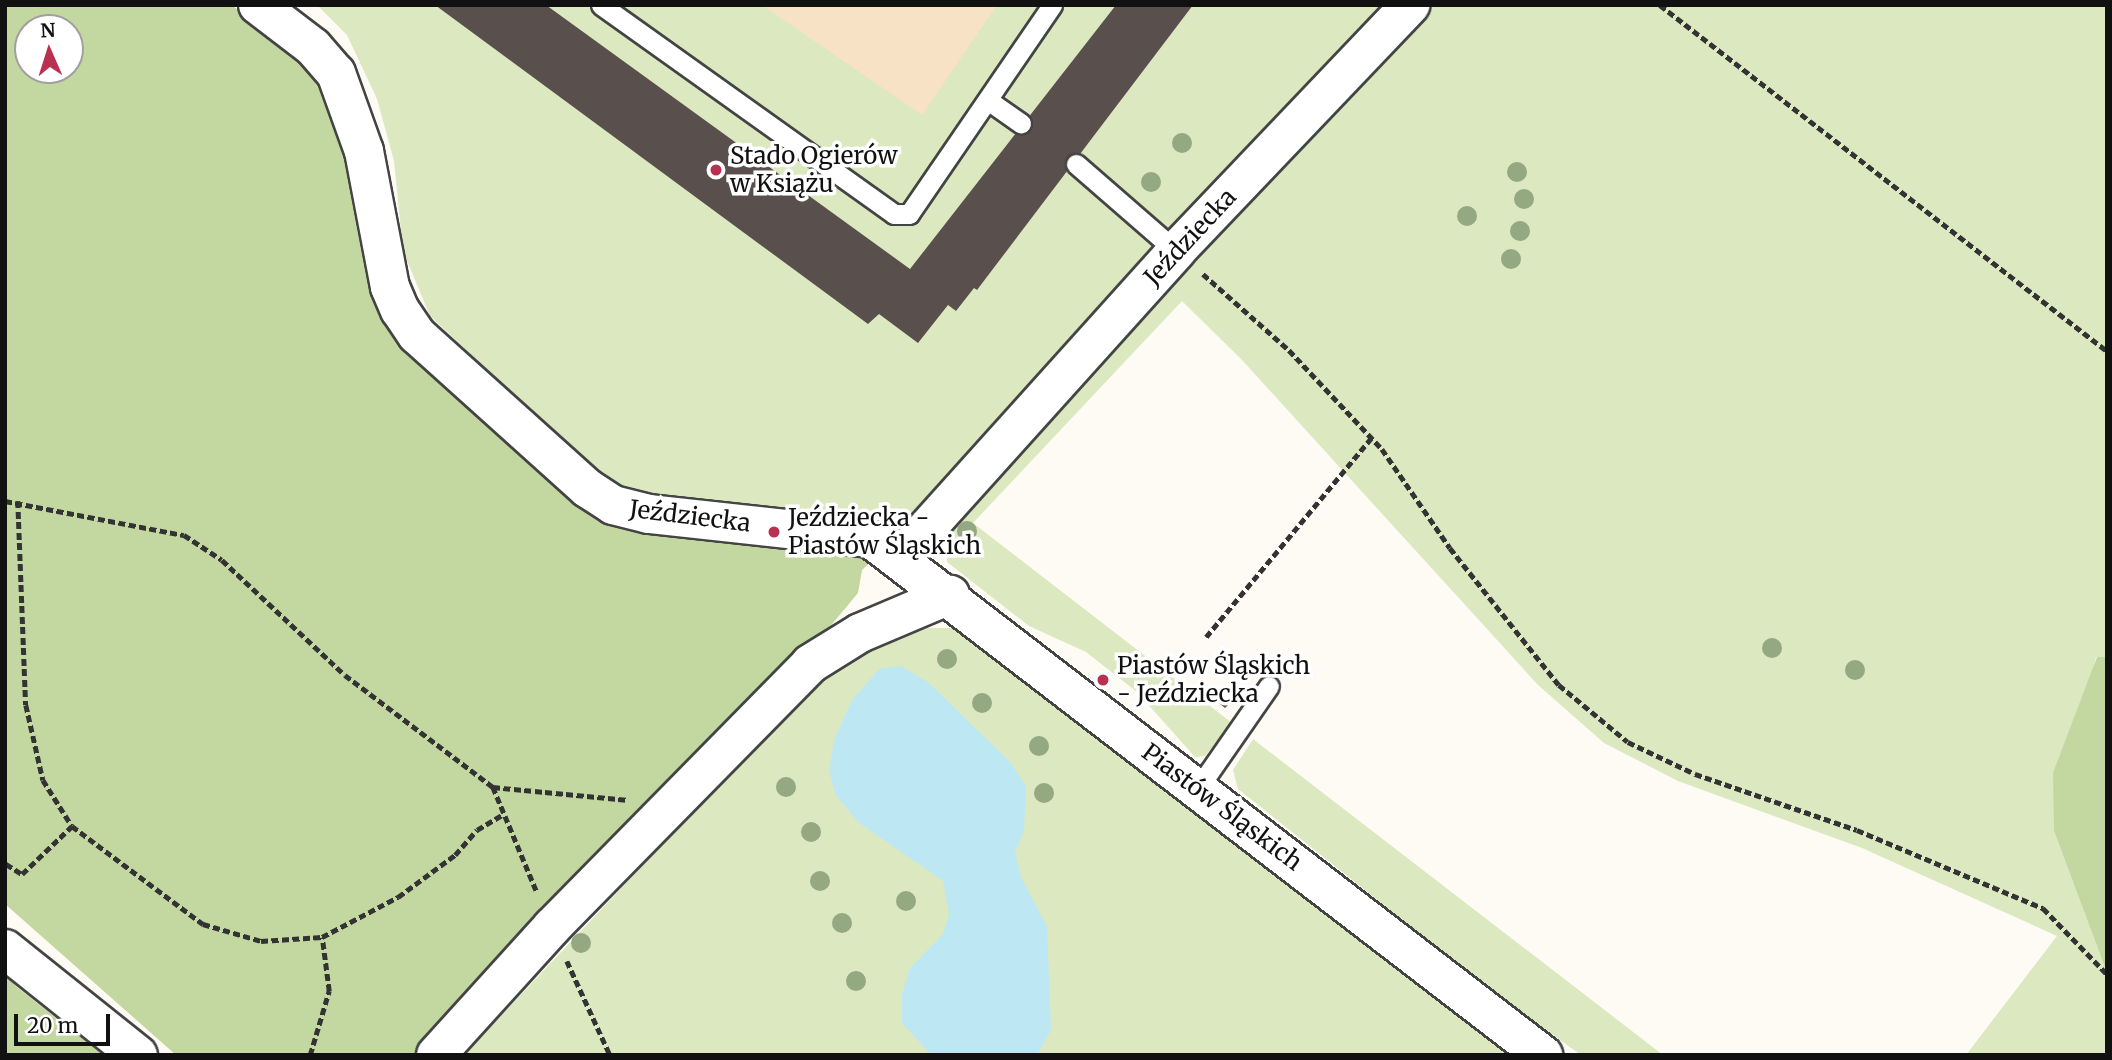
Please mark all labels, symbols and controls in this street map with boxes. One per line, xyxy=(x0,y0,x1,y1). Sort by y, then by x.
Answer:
north arrow xyxy=(14,14,84,84)
text: N xyxy=(40,18,56,42)
place label: Stado Ogierów w Książu xyxy=(730,142,898,198)
marker: Stado Ogierów w Książu xyxy=(708,162,724,178)
street label: Jeździecka xyxy=(1138,183,1242,291)
street label: Jeździecka xyxy=(628,494,752,538)
place label: Jeździecka - Piastów Śląskich xyxy=(788,504,981,560)
marker: Jeździecka - Piastów Śląskich xyxy=(766,524,782,540)
place label: Piastów Śląskich - Jeździecka xyxy=(1117,652,1310,708)
marker: Piastów Śląskich - Jeździecka xyxy=(1095,672,1111,688)
street label: Piastów Śląskich xyxy=(1136,737,1308,877)
scale bar xyxy=(18,1000,114,1044)
text: 20 m xyxy=(27,1012,78,1039)

